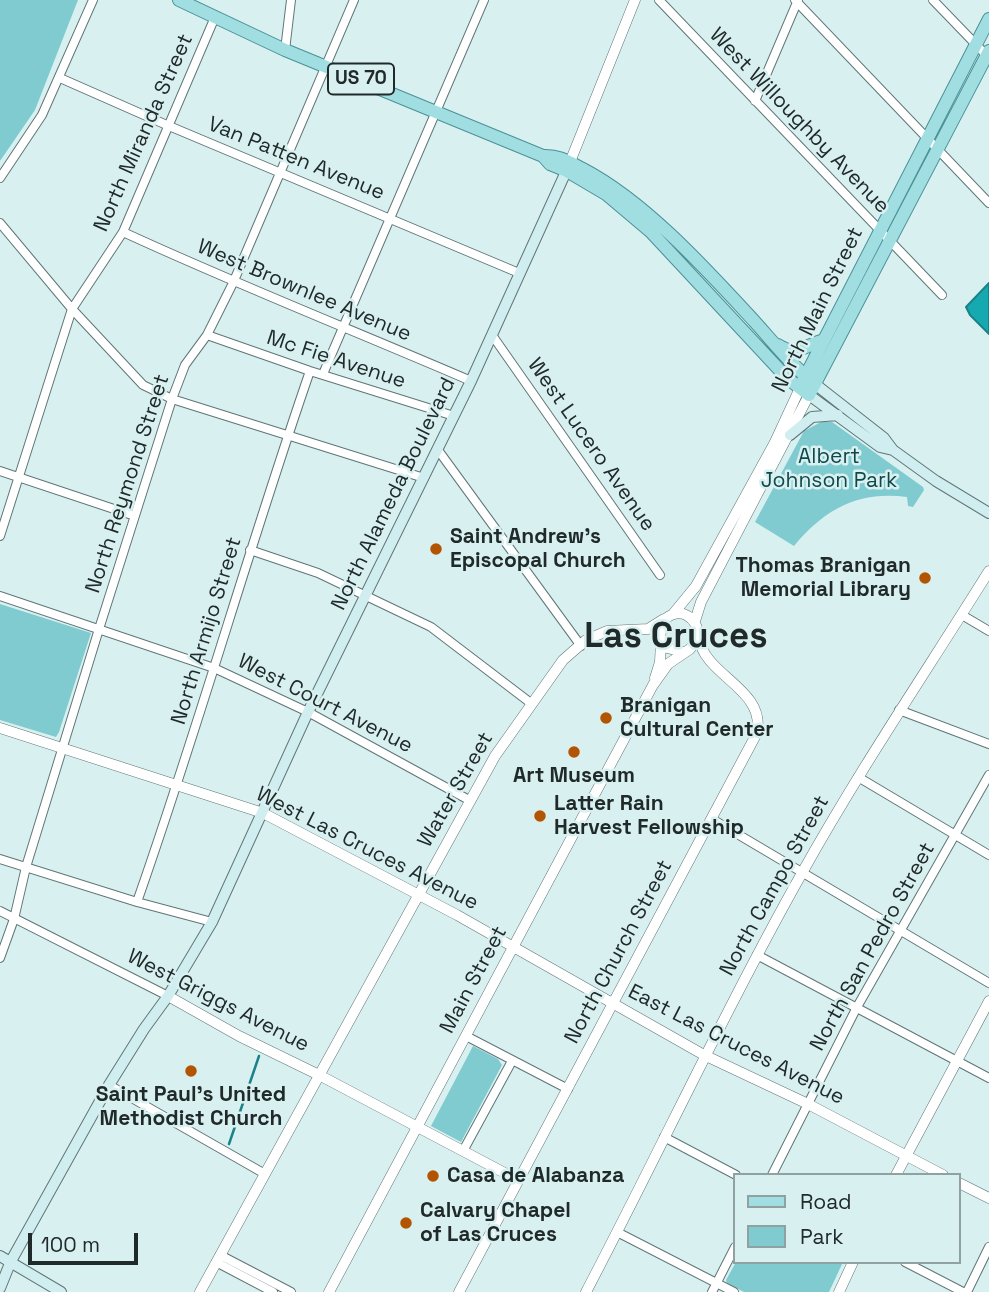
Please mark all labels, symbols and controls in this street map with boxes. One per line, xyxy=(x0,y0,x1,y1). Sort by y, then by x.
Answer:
street label: West Willoughby Avenue xyxy=(704,23,894,219)
street label: North Miranda Street xyxy=(89,30,199,236)
road number: US 70 xyxy=(328,64,394,94)
street label: Van Patten Avenue xyxy=(204,112,388,206)
street label: North Main Street xyxy=(767,223,869,397)
street label: West Brownlee Avenue xyxy=(193,234,415,348)
street label: Mc Fie Avenue xyxy=(263,326,409,394)
street label: West Lucero Avenue xyxy=(522,354,660,536)
street label: North Reymond Street xyxy=(81,372,175,596)
street label: North Alameda Boulevard xyxy=(327,374,461,614)
park label: Albert Johnson Park xyxy=(761,444,897,494)
place label: Saint Andrew's Episcopal Church xyxy=(450,524,626,574)
street label: North Armijo Street xyxy=(166,534,248,728)
marker: Saint Andrew's Episcopal Church xyxy=(428,541,444,557)
place label: Thomas Branigan Memorial Library xyxy=(735,553,911,603)
marker: Thomas Branigan Memorial Library xyxy=(917,570,933,586)
district label: Las Cruces xyxy=(584,617,768,659)
street label: West Court Avenue xyxy=(233,649,417,759)
place label: Branigan Cultural Center xyxy=(620,693,774,743)
marker: Branigan Cultural Center xyxy=(598,710,614,726)
street label: Water Street xyxy=(413,728,499,852)
marker: Art Museum xyxy=(566,744,582,760)
place label: Art Museum xyxy=(513,763,635,789)
street label: West Las Cruces Avenue xyxy=(252,782,482,916)
place label: Latter Rain Harvest Fellowship xyxy=(554,791,744,841)
street label: North Campo Street xyxy=(715,791,835,981)
marker: Latter Rain Harvest Fellowship xyxy=(532,808,548,824)
street label: North San Pedro Street xyxy=(805,838,941,1056)
street label: North Church Street xyxy=(560,856,678,1048)
street label: Main Street xyxy=(435,922,513,1038)
street label: West Griggs Avenue xyxy=(123,944,313,1058)
street label: East Las Cruces Avenue xyxy=(624,979,848,1111)
marker: Saint Paul's United Methodist Church xyxy=(183,1063,199,1079)
place label: Saint Paul's United Methodist Church xyxy=(96,1082,286,1132)
place label: Casa de Alabanza xyxy=(447,1163,624,1189)
marker: Casa de Alabanza xyxy=(425,1168,441,1184)
legend xyxy=(734,1173,961,1264)
text: Road xyxy=(800,1188,852,1215)
place label: Calvary Chapel of Las Cruces xyxy=(420,1198,571,1248)
marker: Calvary Chapel of Las Cruces xyxy=(398,1215,414,1231)
scale bar xyxy=(32,1218,142,1262)
text: Park xyxy=(800,1223,844,1250)
text: 100 m xyxy=(41,1231,100,1258)

